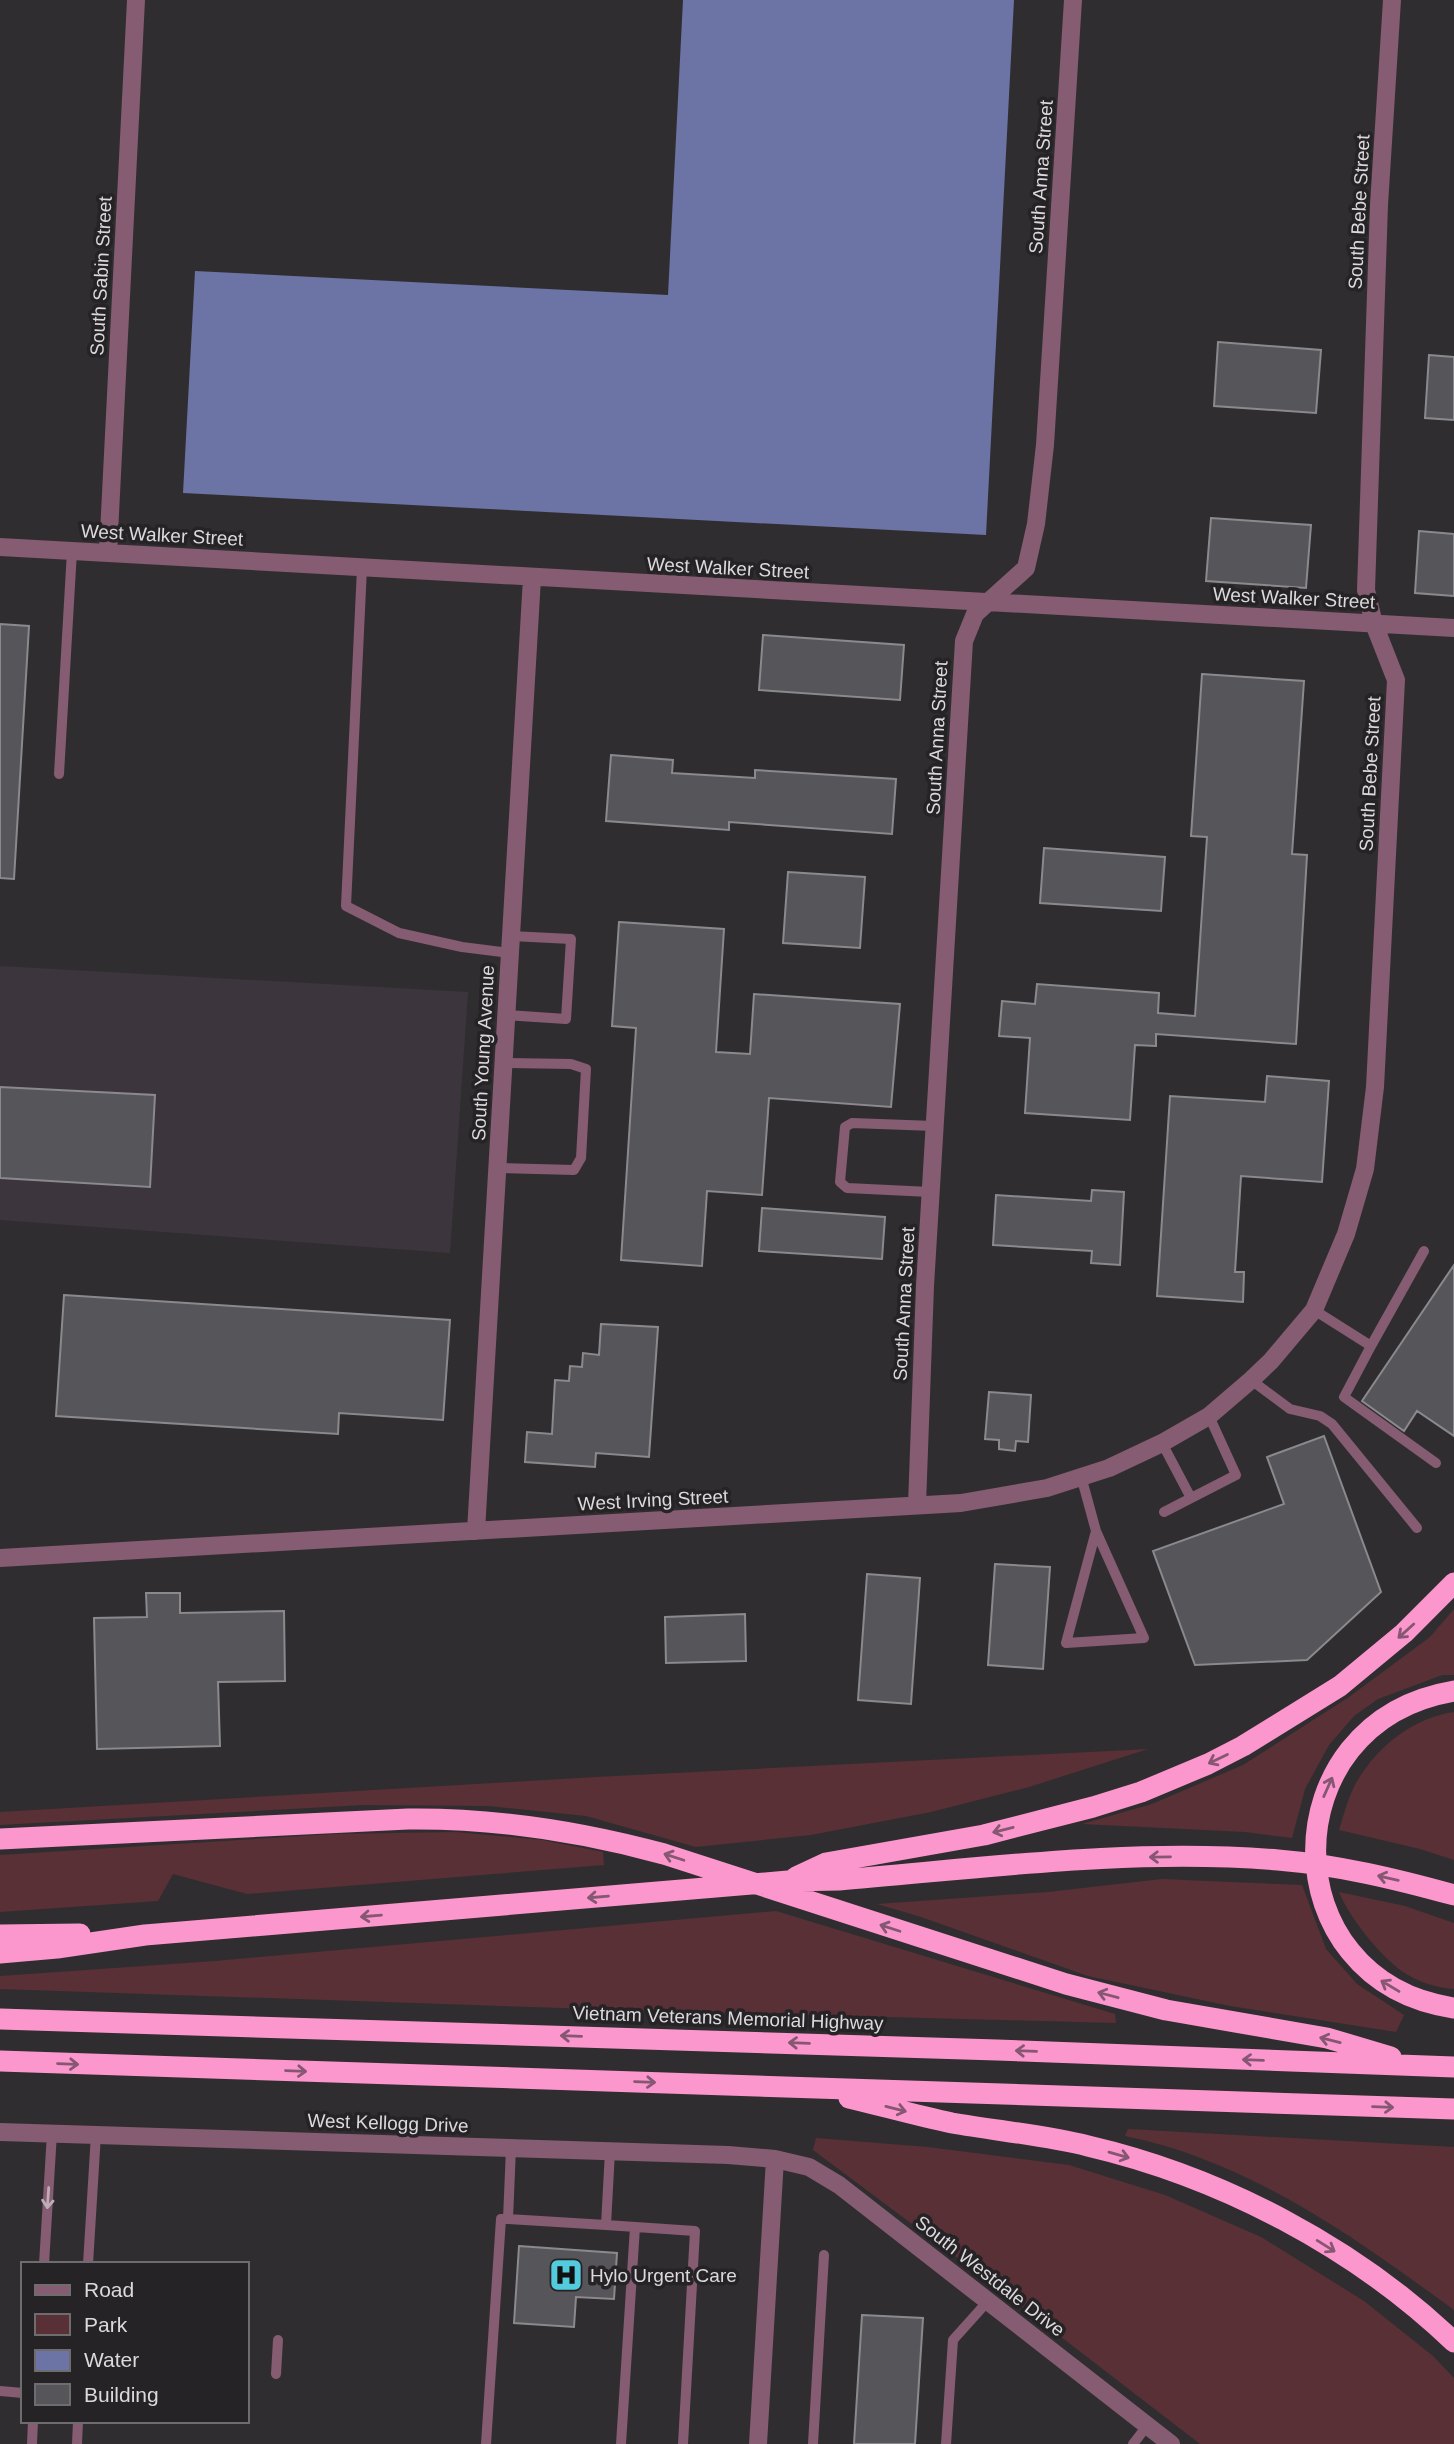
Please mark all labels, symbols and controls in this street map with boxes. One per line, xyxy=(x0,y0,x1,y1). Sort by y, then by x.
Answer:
street label: South Anna Street xyxy=(1025,99,1057,255)
street label: South Bebe Street xyxy=(1344,133,1374,290)
street label: South Sabin Street xyxy=(86,195,116,356)
street label: West Walker Street xyxy=(80,520,244,550)
street label: West Walker Street xyxy=(646,553,810,583)
street label: West Walker Street xyxy=(1212,583,1376,613)
street label: South Anna Street xyxy=(922,660,952,816)
street label: South Bebe Street xyxy=(1355,695,1385,852)
street label: South Young Avenue xyxy=(468,965,498,1141)
street label: South Anna Street xyxy=(889,1226,919,1382)
street label: West Irving Street xyxy=(577,1486,729,1514)
one-way arrow xyxy=(1398,1623,1415,1640)
one-way arrow xyxy=(1208,1752,1229,1766)
one-way arrow xyxy=(1322,1777,1335,1798)
one-way arrow xyxy=(992,1824,1015,1837)
one-way arrow xyxy=(663,1850,685,1863)
one-way arrow xyxy=(1149,1850,1172,1863)
one-way arrow xyxy=(1377,1871,1400,1884)
one-way arrow xyxy=(587,1891,610,1904)
one-way arrow xyxy=(360,1910,383,1923)
one-way arrow xyxy=(880,1921,902,1933)
one-way arrow xyxy=(1381,1979,1401,1993)
one-way arrow xyxy=(1097,1988,1119,2001)
street label: Vietnam Veterans Memorial Highway xyxy=(572,2002,884,2034)
one-way arrow xyxy=(560,2029,583,2043)
one-way arrow xyxy=(1319,2033,1342,2046)
one-way arrow xyxy=(787,2037,810,2050)
one-way arrow xyxy=(1015,2044,1038,2057)
one-way arrow xyxy=(1242,2053,1265,2066)
one-way arrow xyxy=(56,2057,79,2070)
one-way arrow xyxy=(284,2064,307,2077)
one-way arrow xyxy=(634,2075,657,2089)
one-way arrow xyxy=(1372,2100,1395,2114)
one-way arrow xyxy=(885,2103,907,2116)
street label: West Kellogg Drive xyxy=(307,2110,469,2136)
one-way arrow xyxy=(1108,2149,1130,2162)
one-way arrow xyxy=(41,2187,54,2209)
street label: South Westdale Drive xyxy=(911,2211,1069,2341)
one-way arrow xyxy=(1316,2239,1336,2253)
hospital icon: Hylo Urgent Care xyxy=(547,2256,585,2294)
legend xyxy=(21,2262,248,2423)
place label: Hylo Urgent Care xyxy=(590,2265,737,2286)
text: Road xyxy=(84,2278,134,2301)
text: Park xyxy=(84,2313,128,2336)
text: Water xyxy=(84,2348,139,2371)
text: Building xyxy=(84,2383,159,2406)

